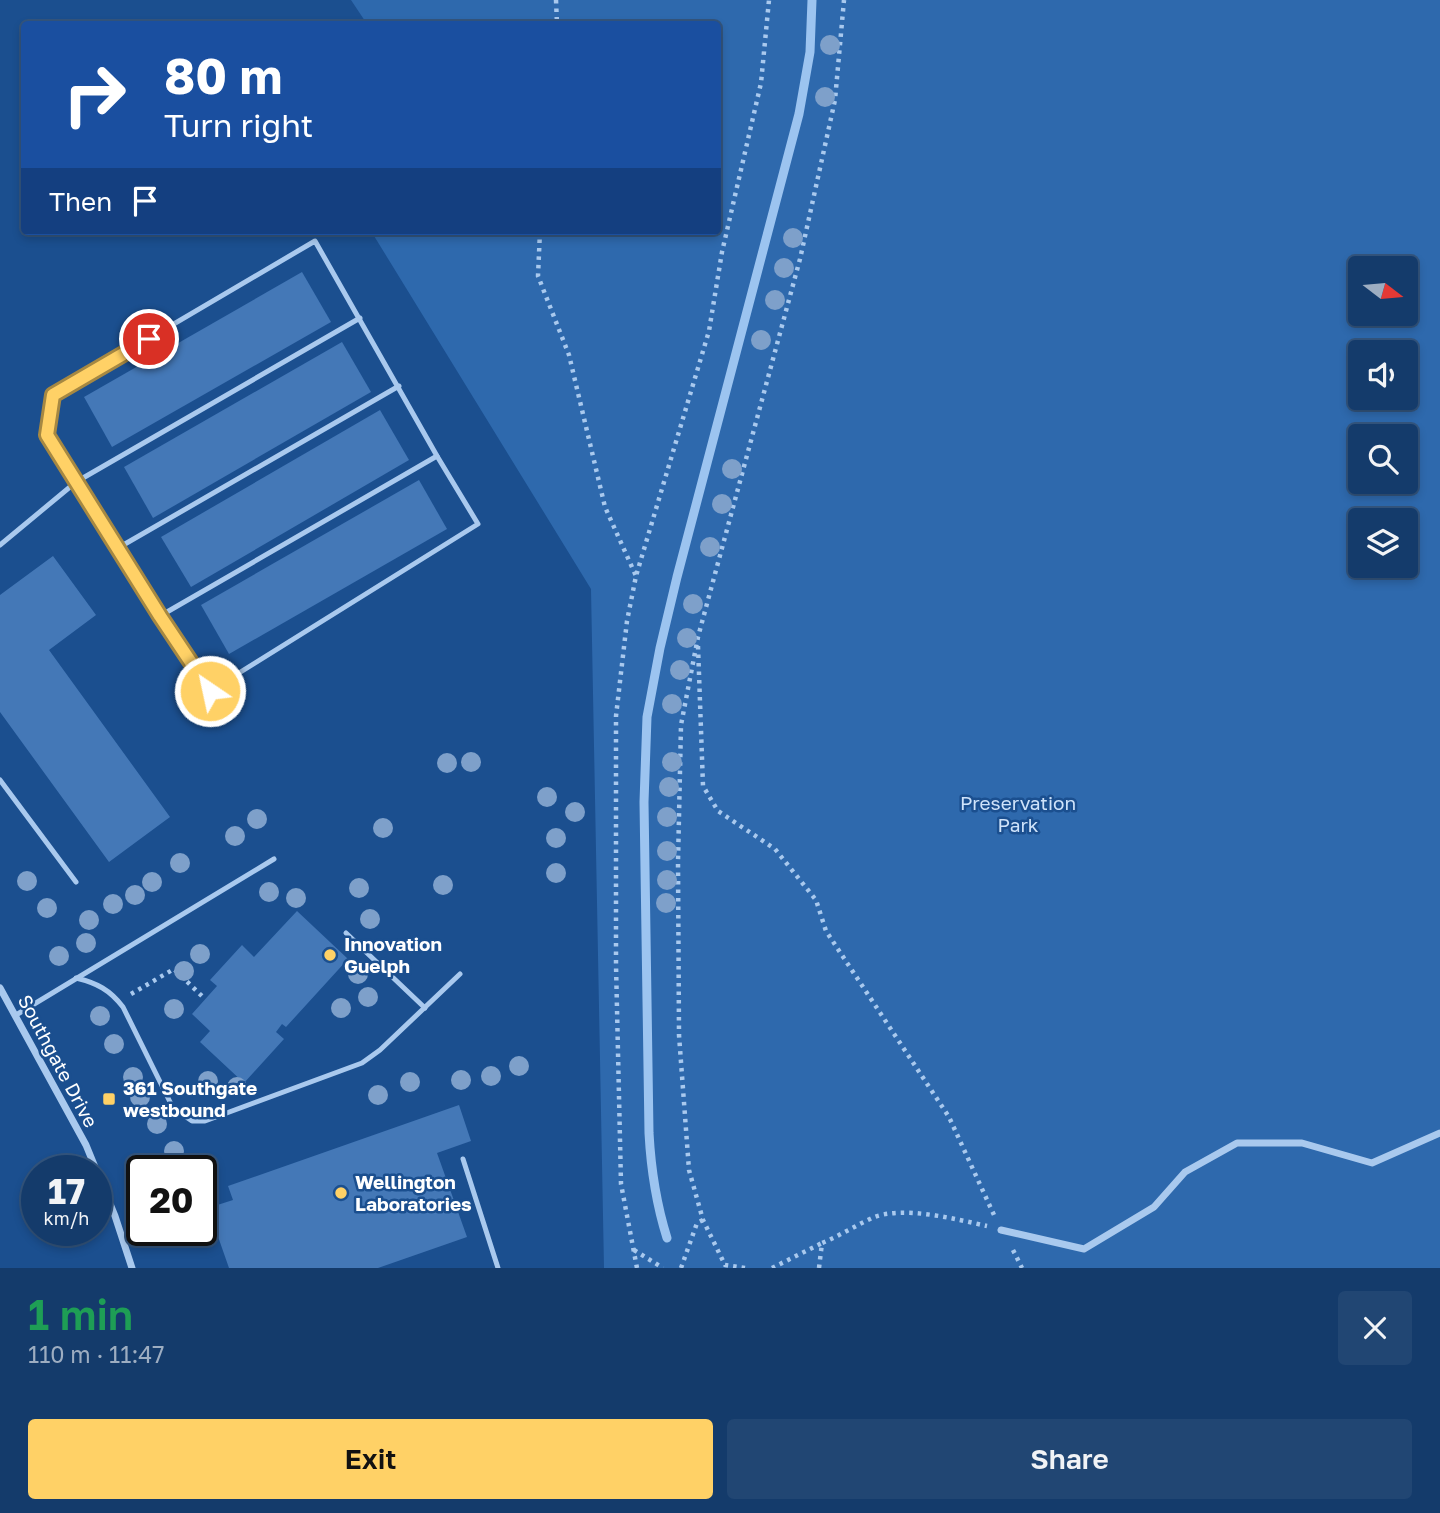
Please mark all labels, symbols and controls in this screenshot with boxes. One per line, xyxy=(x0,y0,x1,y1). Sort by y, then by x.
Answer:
text: 80 m xyxy=(164,46,282,105)
icon: right xyxy=(49,49,140,140)
text: Turn right xyxy=(164,106,313,144)
icon: arrive xyxy=(126,182,164,220)
text: Then xyxy=(49,186,112,217)
north arrow xyxy=(1348,256,1418,326)
map controls xyxy=(1348,256,1418,578)
pin xyxy=(119,309,179,369)
icon: arrive xyxy=(130,320,168,358)
button: sound xyxy=(1348,340,1418,410)
button: search xyxy=(1348,424,1418,494)
button: layers xyxy=(1348,508,1418,578)
position arrow xyxy=(173,654,247,728)
park label: Preservation Park xyxy=(960,791,1076,836)
place label: Innovation Guelph xyxy=(344,932,442,977)
marker: Innovation Guelph xyxy=(322,947,338,963)
street label: Southgate Drive xyxy=(14,990,103,1131)
place label: 361 Southgate westbound xyxy=(123,1076,257,1121)
marker: 361 Southgate westbound xyxy=(101,1091,117,1107)
speed limit sign: 20 xyxy=(126,1155,217,1246)
text: 17 xyxy=(48,1170,85,1212)
place label: Wellington Laboratories xyxy=(355,1170,472,1215)
marker: Wellington Laboratories xyxy=(333,1185,349,1201)
text: km/h xyxy=(44,1207,89,1229)
text: 1 min xyxy=(28,1289,133,1339)
button: close xyxy=(1338,1291,1412,1365)
text: 110 m · 11:47 xyxy=(28,1340,165,1368)
button: Exit xyxy=(28,1419,713,1499)
button: Share xyxy=(727,1419,1412,1499)

